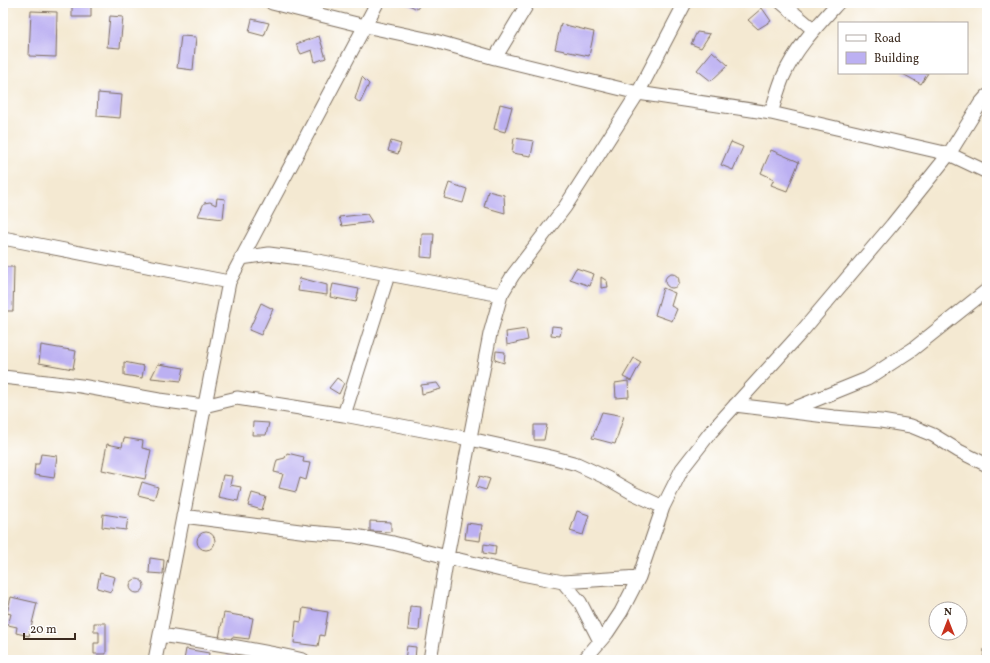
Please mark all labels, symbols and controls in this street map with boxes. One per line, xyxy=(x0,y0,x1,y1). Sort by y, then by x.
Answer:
legend xyxy=(838,22,968,74)
text: Road xyxy=(874,31,901,47)
text: Building xyxy=(874,51,919,67)
north arrow xyxy=(928,601,968,641)
text: N xyxy=(944,605,952,620)
scale bar xyxy=(24,615,75,641)
text: 20 m xyxy=(30,622,57,638)

